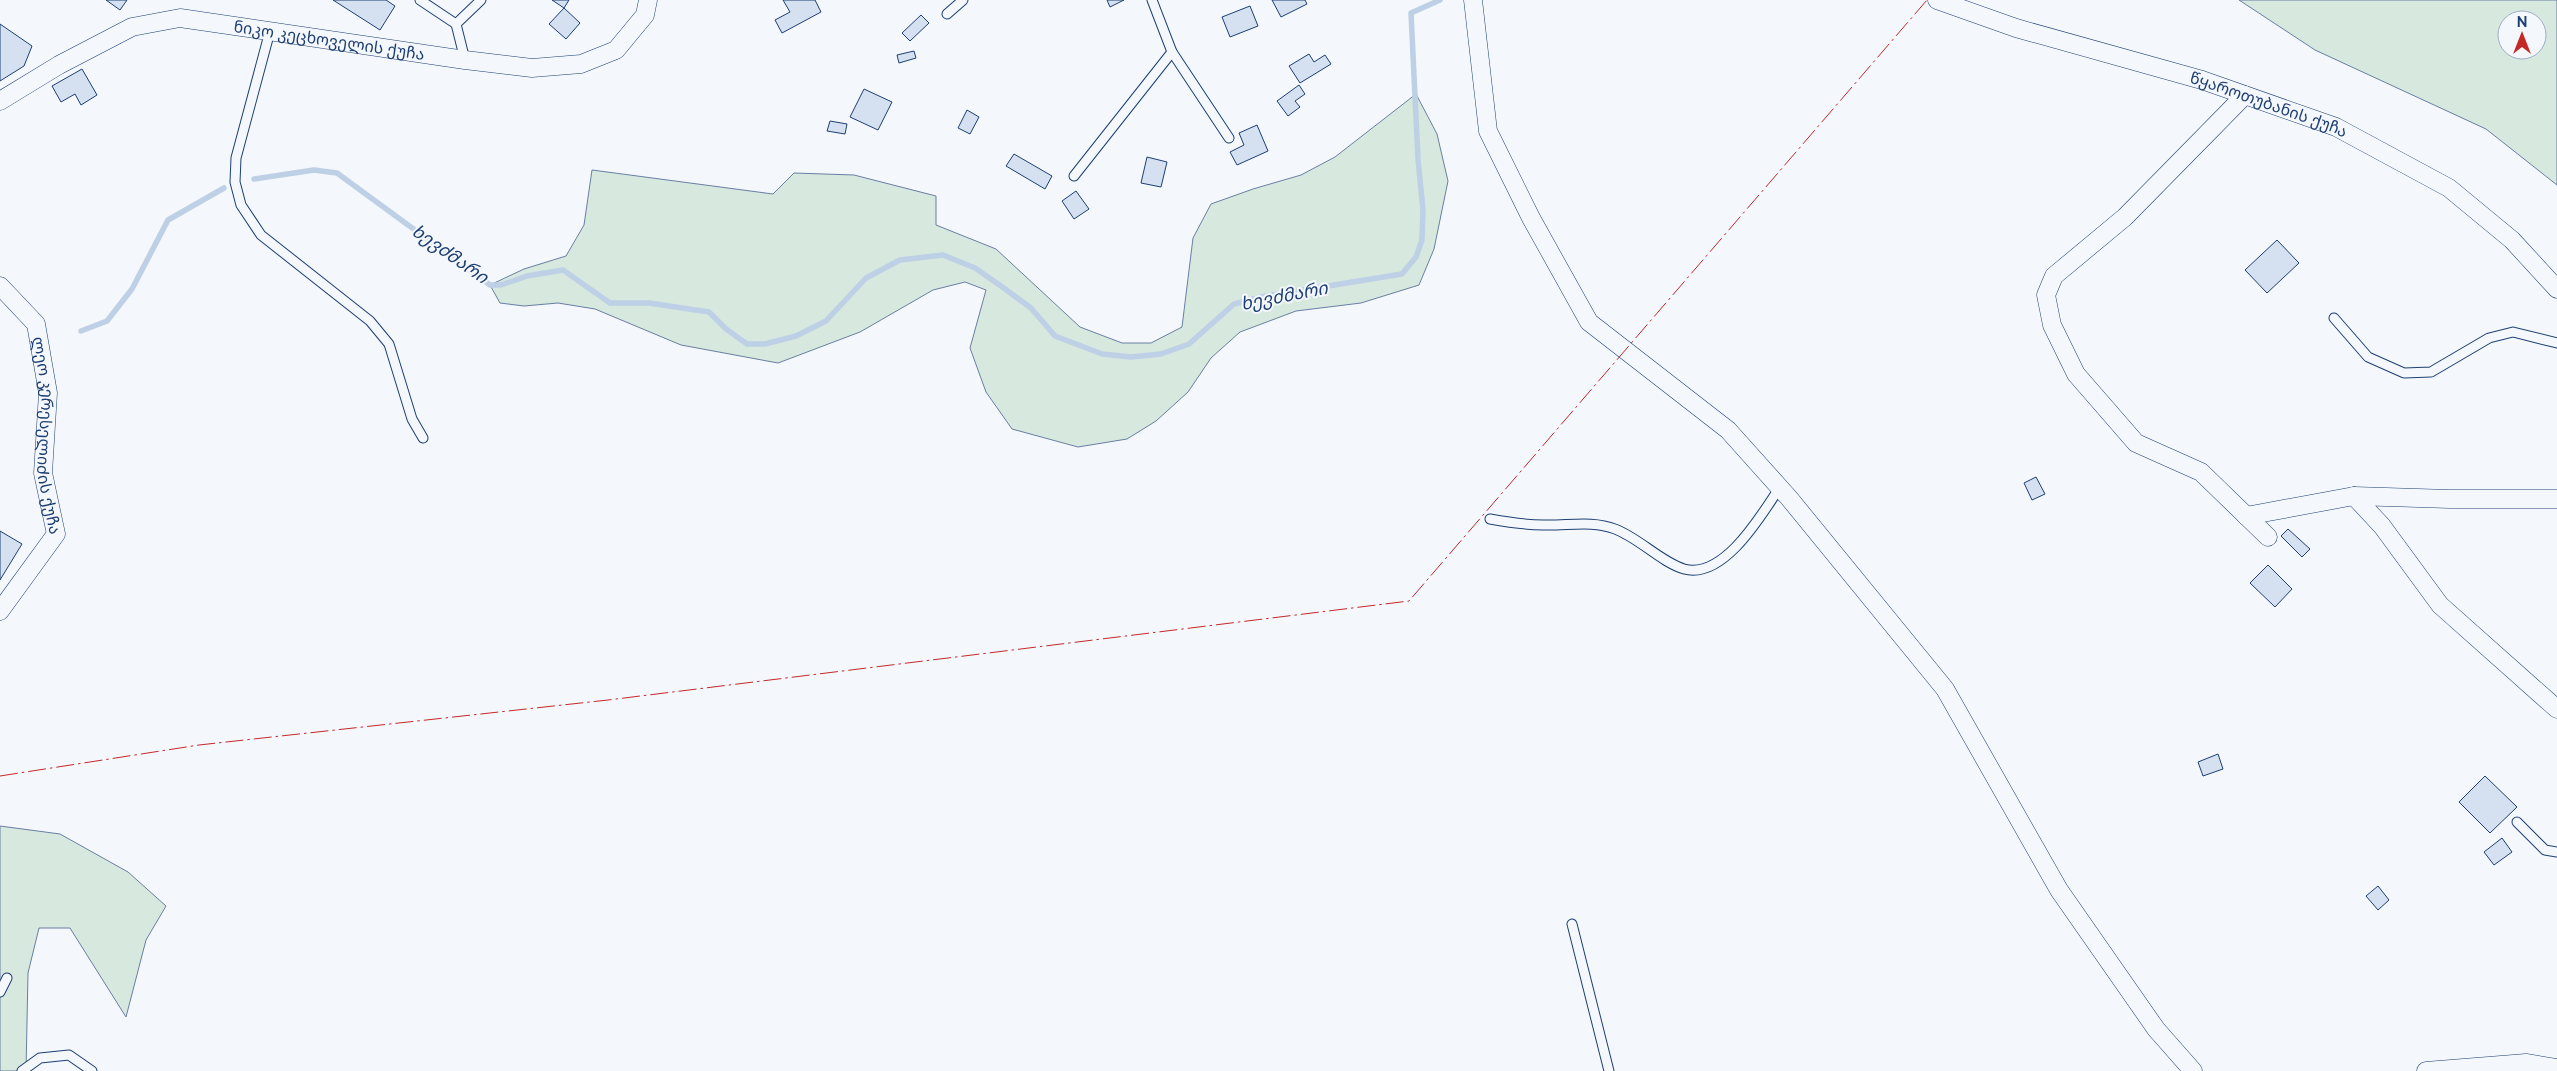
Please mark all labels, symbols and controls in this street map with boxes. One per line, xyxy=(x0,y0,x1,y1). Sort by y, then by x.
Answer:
north arrow xyxy=(2497,10,2547,60)
text: N xyxy=(2517,14,2527,30)
street label: ნიკო კეცხოველის ქუჩა xyxy=(232,17,426,64)
street label: წყაროთუბანის ქუჩა xyxy=(2188,68,2351,142)
water label: ხევძმარი xyxy=(408,220,493,289)
water label: ხევძმარი xyxy=(1239,277,1330,315)
street label: ლეო კერესელიძის ქუჩა xyxy=(27,335,65,536)

